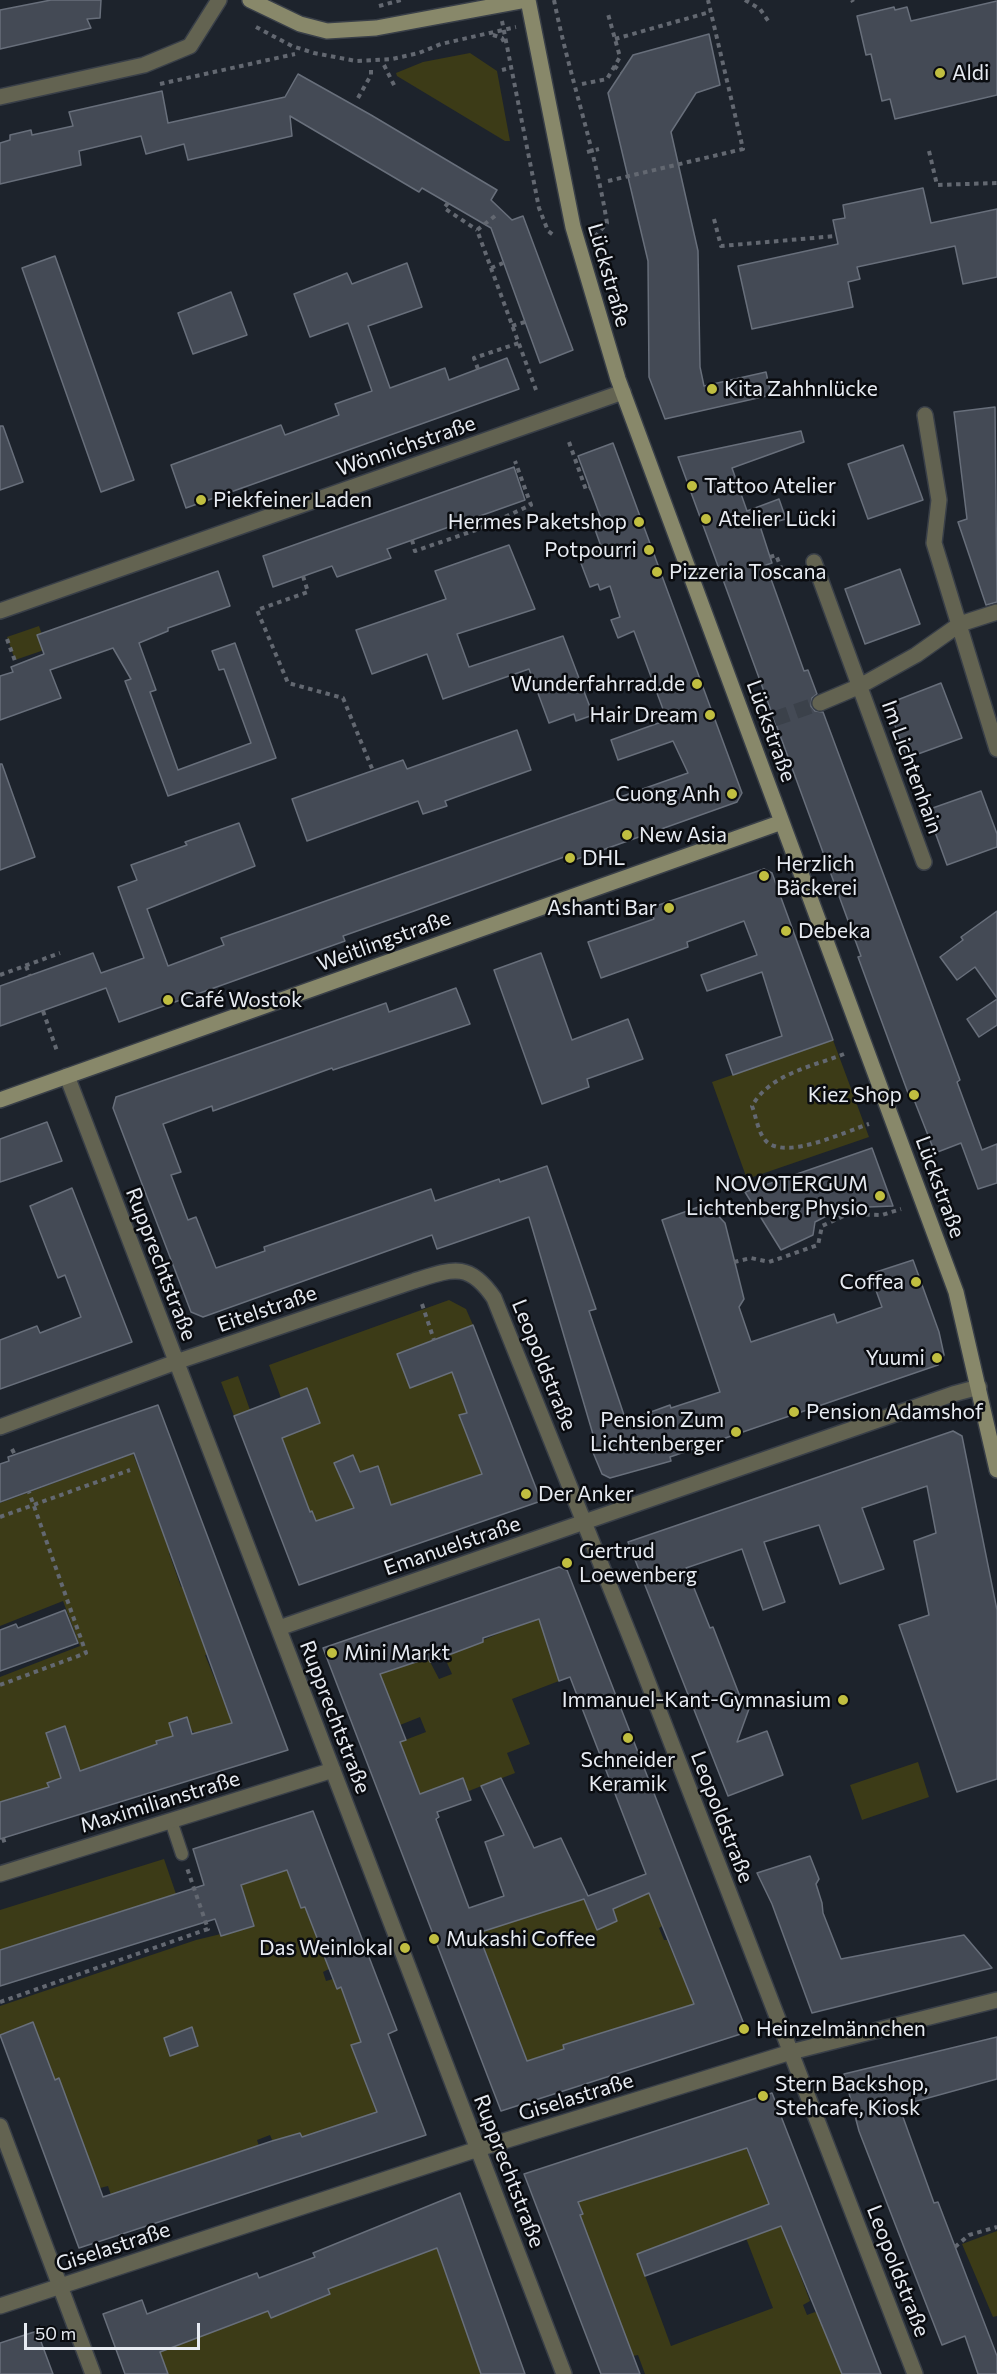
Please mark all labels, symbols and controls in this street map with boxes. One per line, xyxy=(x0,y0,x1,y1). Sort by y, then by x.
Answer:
place label: Aldi xyxy=(952,60,989,86)
marker: Aldi xyxy=(933,66,947,80)
street label: Lückstraße xyxy=(582,220,636,330)
place label: Kita Zahhnlücke xyxy=(724,376,878,402)
marker: Kita Zahhnlücke xyxy=(705,382,719,396)
street label: Wönnichstraße xyxy=(333,410,479,482)
place label: Tattoo Atelier xyxy=(704,473,836,499)
marker: Tattoo Atelier xyxy=(685,479,699,493)
place label: Piekfeiner Laden xyxy=(213,487,372,513)
marker: Piekfeiner Laden xyxy=(194,493,208,507)
place label: Atelier Lücki xyxy=(718,506,836,532)
place label: Hermes Paketshop xyxy=(448,509,627,535)
marker: Atelier Lücki xyxy=(699,512,713,526)
marker: Hermes Paketshop xyxy=(632,515,646,529)
place label: Potpourri xyxy=(544,537,637,563)
marker: Potpourri xyxy=(642,543,656,557)
place label: Pizzeria Toscana xyxy=(669,559,826,585)
marker: Pizzeria Toscana xyxy=(650,565,664,579)
place label: Wunderfahrrad.de xyxy=(511,671,685,697)
marker: Wunderfahrrad.de xyxy=(690,677,704,691)
street label: Lückstraße xyxy=(741,677,801,785)
street label: Im Lichtenhain xyxy=(876,697,948,837)
place label: Hair Dream xyxy=(590,702,698,728)
marker: Hair Dream xyxy=(703,708,717,722)
place label: Cuong Anh xyxy=(615,781,720,807)
marker: Cuong Anh xyxy=(725,787,739,801)
place label: New Asia xyxy=(639,822,727,848)
marker: New Asia xyxy=(620,828,634,842)
place label: DHL xyxy=(582,845,625,871)
marker: DHL xyxy=(563,851,577,865)
place label: Herzlich Bäckerei xyxy=(776,851,857,901)
marker: Herzlich Bäckerei xyxy=(757,869,771,883)
place label: Ashanti Bar xyxy=(547,895,657,921)
marker: Ashanti Bar xyxy=(662,901,676,915)
street label: Weitlingstraße xyxy=(314,905,454,977)
place label: Debeka xyxy=(798,918,870,944)
marker: Debeka xyxy=(779,924,793,938)
place label: Café Wostok xyxy=(180,987,302,1013)
marker: Café Wostok xyxy=(161,993,175,1007)
place label: Kiez Shop xyxy=(808,1082,902,1108)
marker: Kiez Shop xyxy=(907,1088,921,1102)
street label: Lückstraße xyxy=(910,1133,970,1241)
place label: NOVOTERGUM Lichtenberg Physio xyxy=(686,1171,868,1221)
street label: Rupprechtstraße xyxy=(120,1184,202,1344)
marker: NOVOTERGUM Lichtenberg Physio xyxy=(873,1189,887,1203)
place label: Coffea xyxy=(840,1269,904,1295)
marker: Coffea xyxy=(909,1275,923,1289)
street label: Eitelstraße xyxy=(214,1280,320,1338)
street label: Leopoldstraße xyxy=(506,1296,582,1434)
place label: Yuumi xyxy=(865,1345,925,1371)
marker: Yuumi xyxy=(930,1351,944,1365)
place label: Pension Adamshof xyxy=(806,1399,983,1425)
marker: Pension Adamshof xyxy=(787,1405,801,1419)
place label: Pension Zum Lichtenberger xyxy=(590,1407,724,1457)
marker: Pension Zum Lichtenberger xyxy=(729,1425,743,1439)
place label: Der Anker xyxy=(538,1481,634,1507)
marker: Der Anker xyxy=(519,1487,533,1501)
street label: Emanuelstraße xyxy=(380,1511,524,1581)
place label: Gertrud Loewenberg xyxy=(579,1538,697,1588)
marker: Gertrud Loewenberg xyxy=(560,1556,574,1570)
street label: Rupprechtstraße xyxy=(294,1637,376,1797)
place label: Mini Markt xyxy=(344,1640,450,1666)
marker: Mini Markt xyxy=(325,1646,339,1660)
place label: Immanuel-Kant-Gymnasium xyxy=(562,1687,831,1713)
marker: Immanuel-Kant-Gymnasium xyxy=(836,1693,850,1707)
marker: Schneider Keramik xyxy=(621,1731,635,1745)
place label: Schneider Keramik xyxy=(581,1747,675,1797)
street label: Leopoldstraße xyxy=(685,1748,759,1886)
street label: Maximilianstraße xyxy=(77,1766,243,1838)
place label: Mukashi Coffee xyxy=(446,1926,596,1952)
marker: Mukashi Coffee xyxy=(427,1932,441,1946)
place label: Das Weinlokal xyxy=(259,1935,393,1961)
marker: Das Weinlokal xyxy=(398,1941,412,1955)
place label: Heinzelmännchen xyxy=(756,2016,926,2042)
marker: Heinzelmännchen xyxy=(737,2022,751,2036)
street label: Giselastraße xyxy=(516,2068,636,2126)
place label: Stern Backshop, Stehcafe, Kiosk xyxy=(775,2071,928,2121)
marker: Stern Backshop, Stehcafe, Kiosk xyxy=(756,2089,770,2103)
street label: Rupprechtstraße xyxy=(468,2091,550,2251)
street label: Leopoldstraße xyxy=(861,2202,935,2340)
street label: Giselastraße xyxy=(53,2217,173,2277)
scale bar xyxy=(27,2311,202,2349)
text: 50 m xyxy=(35,2322,76,2344)

